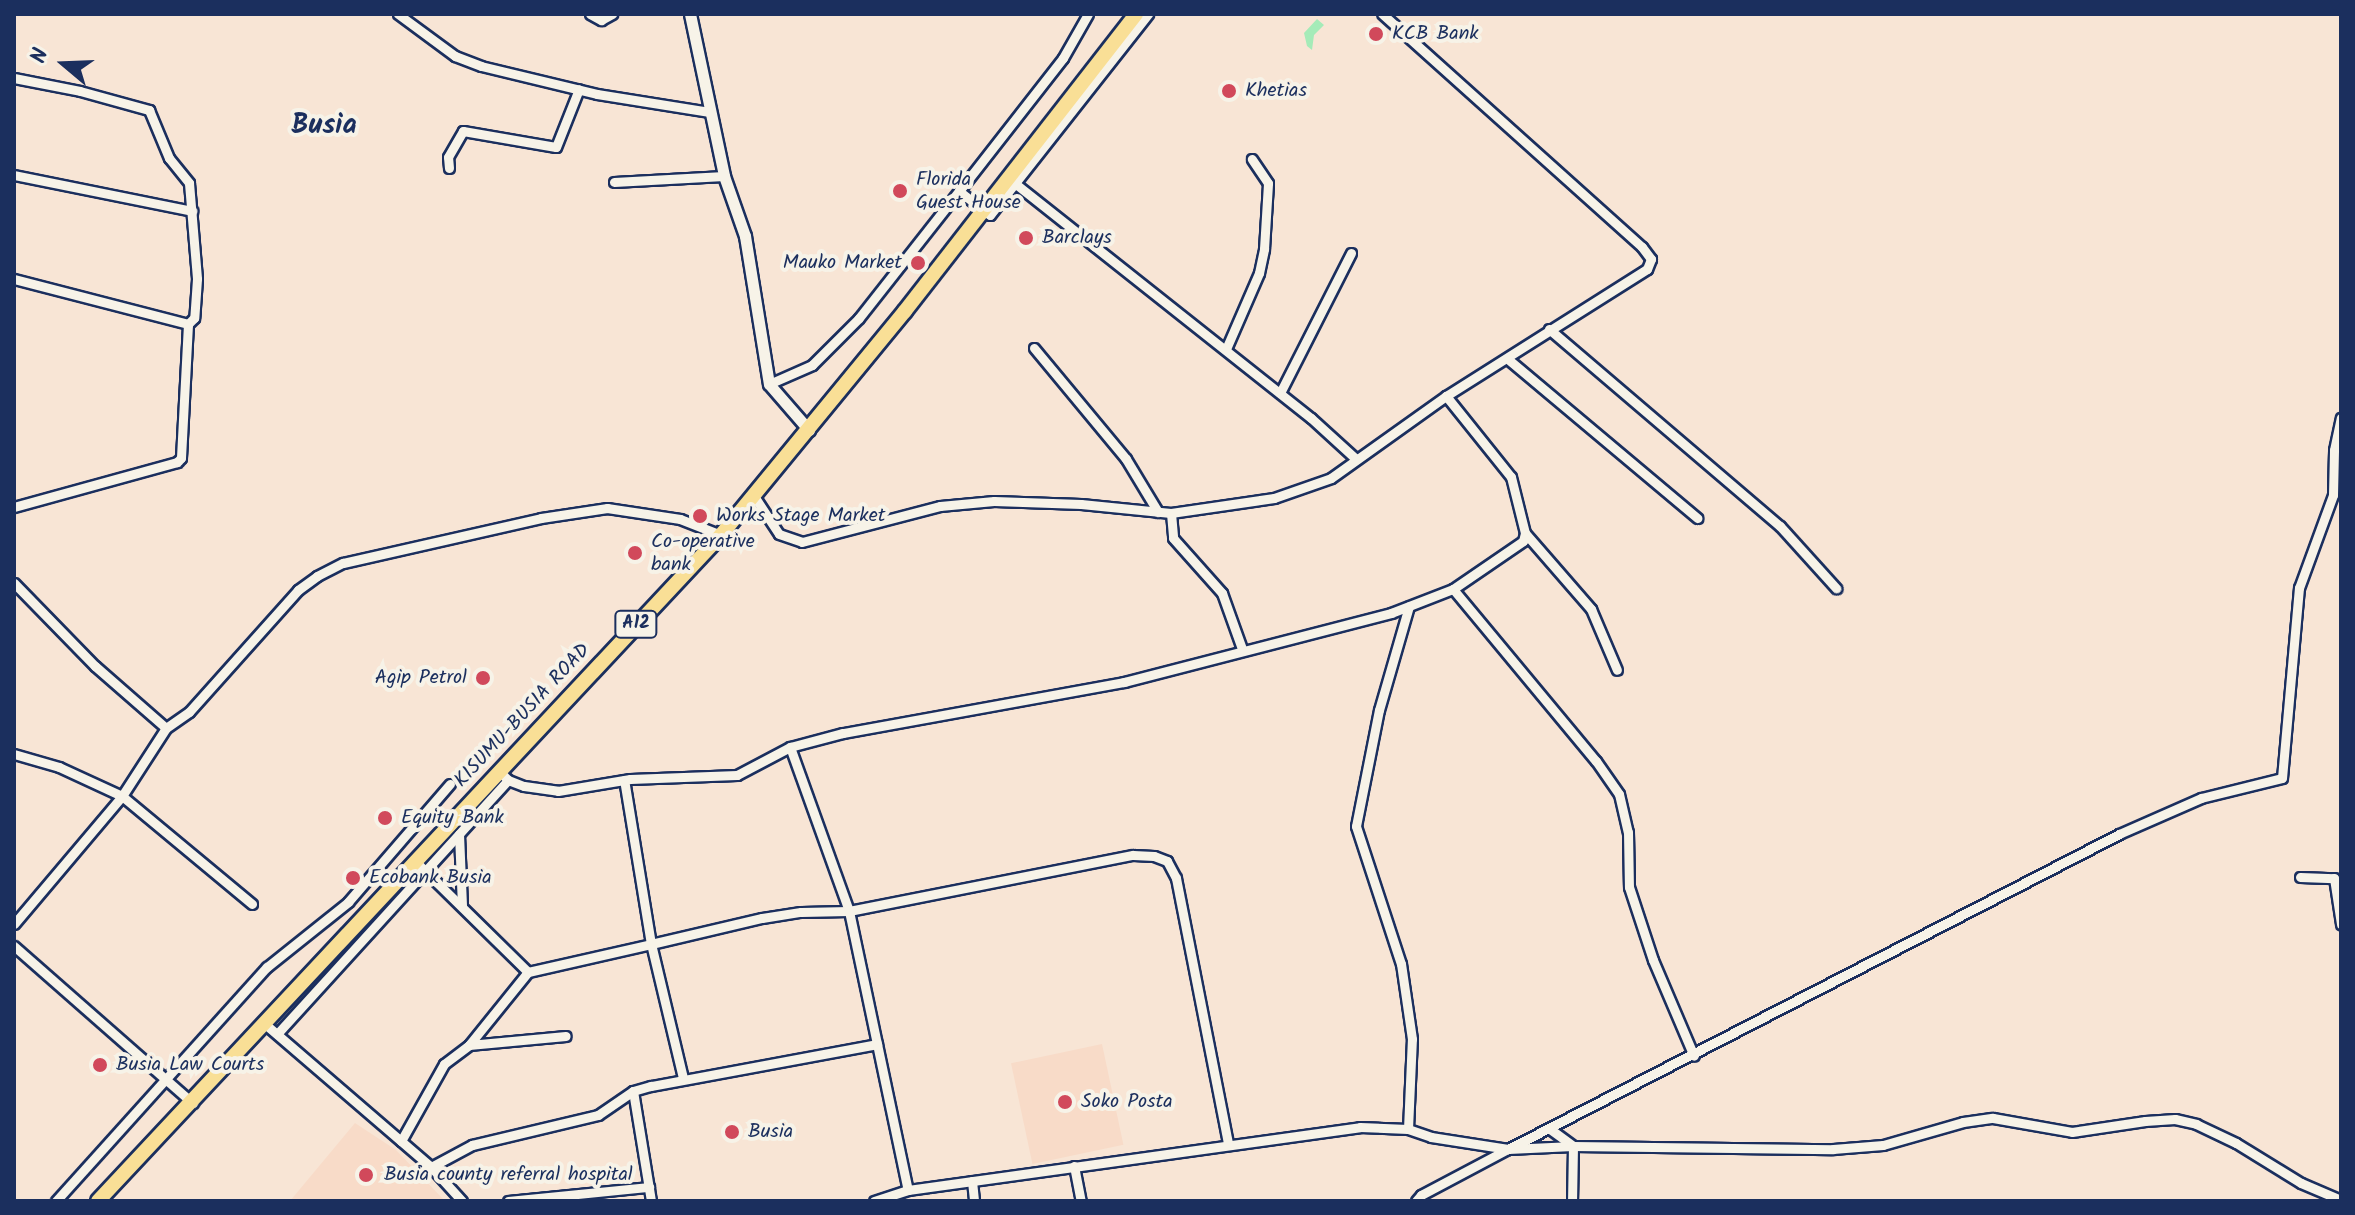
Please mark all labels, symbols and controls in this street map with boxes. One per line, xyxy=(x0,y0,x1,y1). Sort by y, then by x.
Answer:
place label: KCB Bank xyxy=(1392,22,1479,46)
north arrow xyxy=(24,24,104,104)
marker: KCB Bank xyxy=(1367,25,1385,43)
text: N xyxy=(22,44,60,68)
place label: Khetias xyxy=(1245,79,1307,103)
marker: Khetias xyxy=(1220,82,1238,100)
district label: Busia xyxy=(291,109,357,143)
place label: Florida Guest House xyxy=(916,168,1021,215)
marker: Florida Guest House xyxy=(891,182,909,200)
place label: Barclays xyxy=(1042,226,1112,250)
marker: Barclays xyxy=(1017,229,1035,247)
place label: Mauko Market xyxy=(783,251,902,275)
marker: Mauko Market xyxy=(909,254,927,272)
place label: Works Stage Market xyxy=(716,504,885,528)
marker: Works Stage Market xyxy=(691,507,709,525)
place label: Co-operative bank xyxy=(651,530,755,577)
marker: Co-operative bank xyxy=(626,544,644,562)
road number: A12 xyxy=(614,610,658,638)
street label: KISUMU-BUSIA ROAD xyxy=(450,639,596,793)
place label: Agip Petrol xyxy=(375,666,467,690)
marker: Agip Petrol xyxy=(474,669,492,687)
place label: Equity Bank xyxy=(401,806,504,830)
marker: Equity Bank xyxy=(376,809,394,827)
place label: Ecobank Busia xyxy=(369,866,492,890)
marker: Ecobank Busia xyxy=(344,869,362,887)
place label: Busia Law Courts xyxy=(116,1053,264,1077)
marker: Busia Law Courts xyxy=(91,1056,109,1074)
place label: Soko Posta xyxy=(1081,1090,1173,1114)
marker: Soko Posta xyxy=(1056,1093,1074,1111)
place label: Busia xyxy=(748,1120,793,1144)
marker: Busia xyxy=(723,1123,741,1141)
place label: Busia county referral hospital xyxy=(384,1163,633,1187)
marker: Busia county referral hospital xyxy=(355,1164,377,1186)

